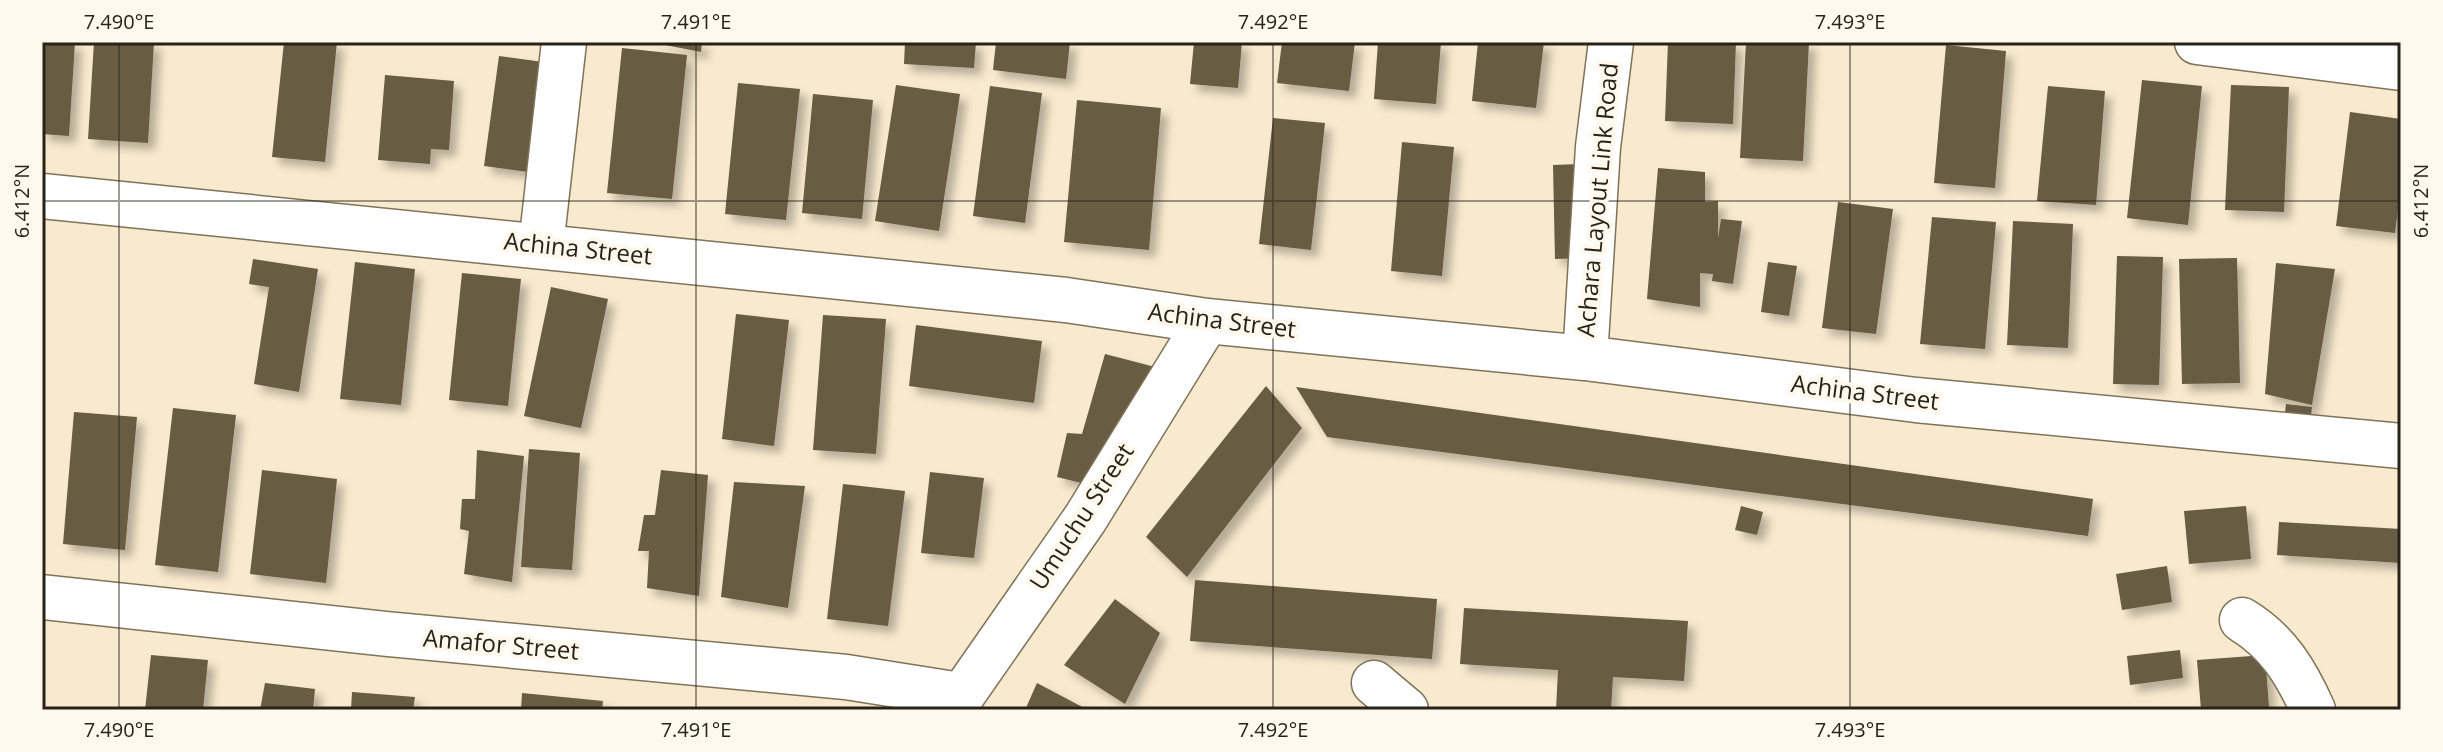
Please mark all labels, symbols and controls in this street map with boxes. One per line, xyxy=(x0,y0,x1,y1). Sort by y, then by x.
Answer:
text: 7.490°E xyxy=(84,8,154,35)
text: 7.491°E xyxy=(661,8,731,35)
text: 7.492°E xyxy=(1238,8,1308,35)
text: 7.493°E xyxy=(1815,8,1885,35)
street label: Achara Layout Link Road xyxy=(1568,61,1625,338)
text: 6.412°N xyxy=(8,164,35,238)
text: 6.412°N xyxy=(2407,164,2434,238)
street label: Achina Street xyxy=(502,223,654,272)
street label: Achina Street xyxy=(1146,294,1298,345)
street label: Achina Street xyxy=(1789,366,1941,417)
street label: Umuchu Street xyxy=(1021,436,1141,596)
street label: Amafor Street xyxy=(422,620,580,667)
text: 7.490°E xyxy=(84,716,154,743)
text: 7.491°E xyxy=(661,716,731,743)
text: 7.492°E xyxy=(1238,716,1308,743)
text: 7.493°E xyxy=(1815,716,1885,743)

